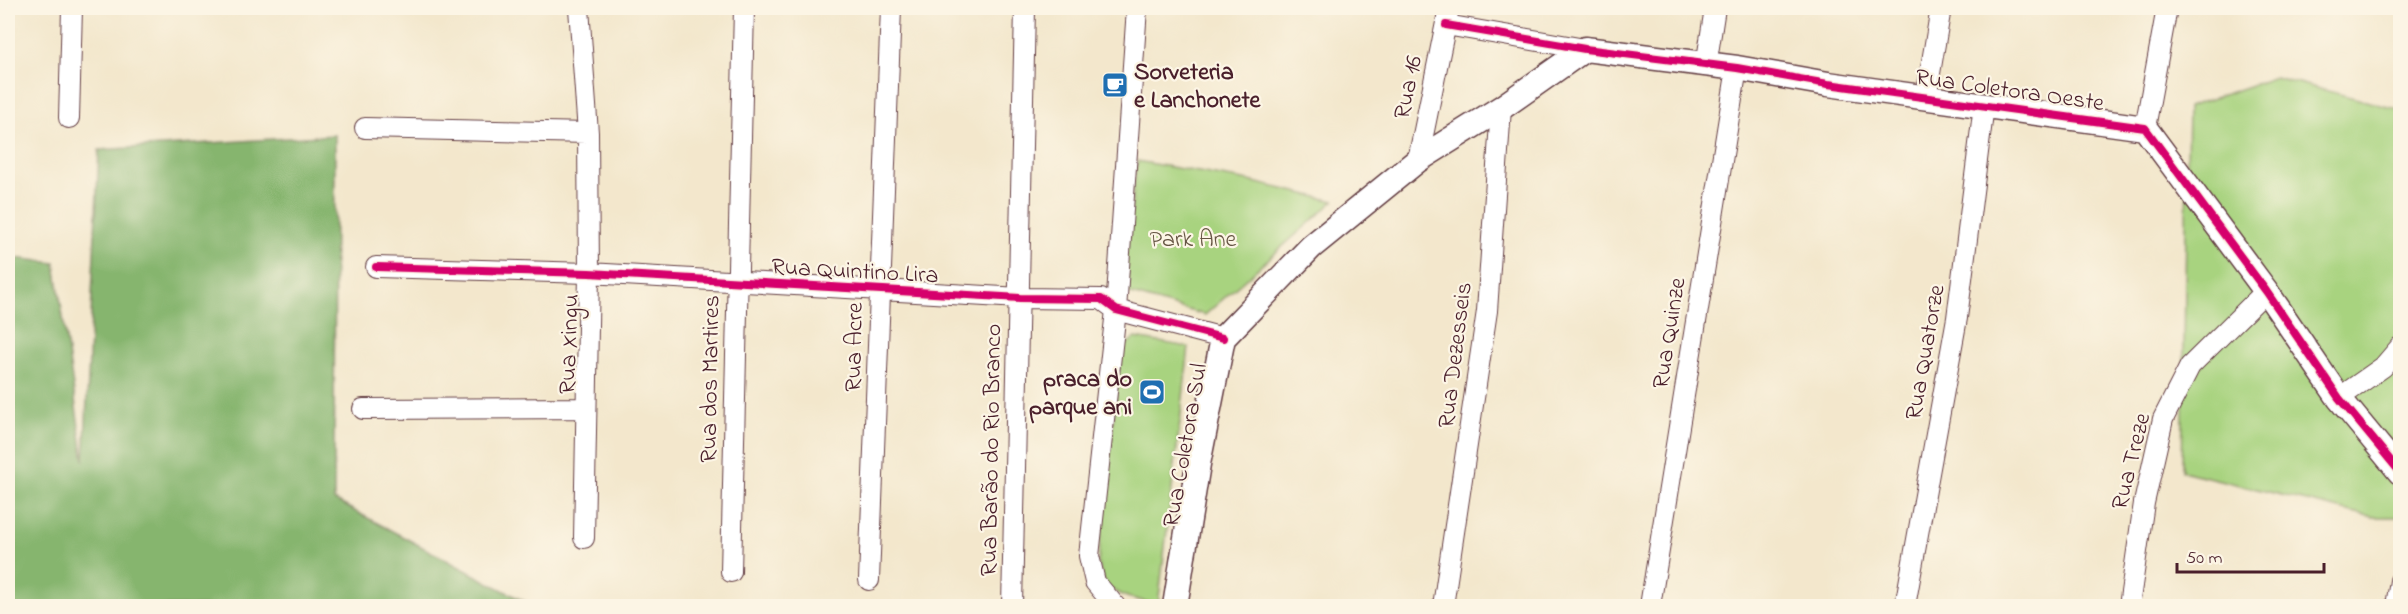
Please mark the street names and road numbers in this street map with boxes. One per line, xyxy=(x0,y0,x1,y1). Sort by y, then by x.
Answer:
street label: Rua 16 xyxy=(1386,52,1433,123)
street label: Rua Coletora Oeste xyxy=(1913,61,2106,122)
street label: Rua Quintino Lira xyxy=(770,251,939,294)
street label: Rua Quinze xyxy=(1644,275,1697,391)
street label: Rua Dezesseis xyxy=(1430,280,1483,430)
street label: Rua Quatorze xyxy=(1897,282,1956,423)
street label: Rua Xingu xyxy=(551,293,590,395)
street label: Rua dos Martires xyxy=(693,295,730,463)
street label: Rua Acre xyxy=(837,302,874,392)
street label: Rua Barão do Rio Branco xyxy=(973,323,1012,577)
street label: Rua Coletora Sul xyxy=(1155,361,1218,530)
street label: Rua Treze xyxy=(2104,409,2161,514)

